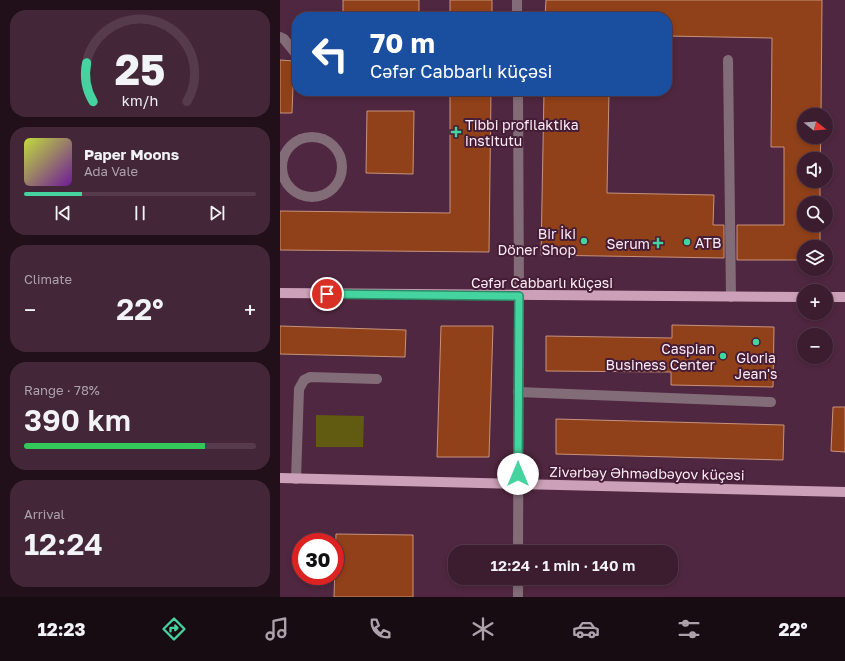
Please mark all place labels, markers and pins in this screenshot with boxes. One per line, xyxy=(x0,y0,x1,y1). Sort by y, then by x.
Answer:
place label: Tibbi profilaktika institutu xyxy=(465,116,579,149)
marker: Tibbi profilaktika institutu xyxy=(450,126,462,138)
place label: Bir İki Döner Shop xyxy=(498,225,576,258)
place label: ATB xyxy=(695,234,721,251)
place label: Serum xyxy=(607,235,650,252)
marker: Bir İki Döner Shop xyxy=(579,236,589,246)
marker: ATB xyxy=(682,237,692,247)
marker: Serum xyxy=(653,238,663,248)
pin xyxy=(310,277,344,311)
marker: Gloria Jean's xyxy=(751,337,761,347)
place label: Caspian Business Center xyxy=(606,340,716,373)
place label: Gloria Jean's xyxy=(735,349,777,382)
marker: Caspian Business Center xyxy=(718,351,728,361)

